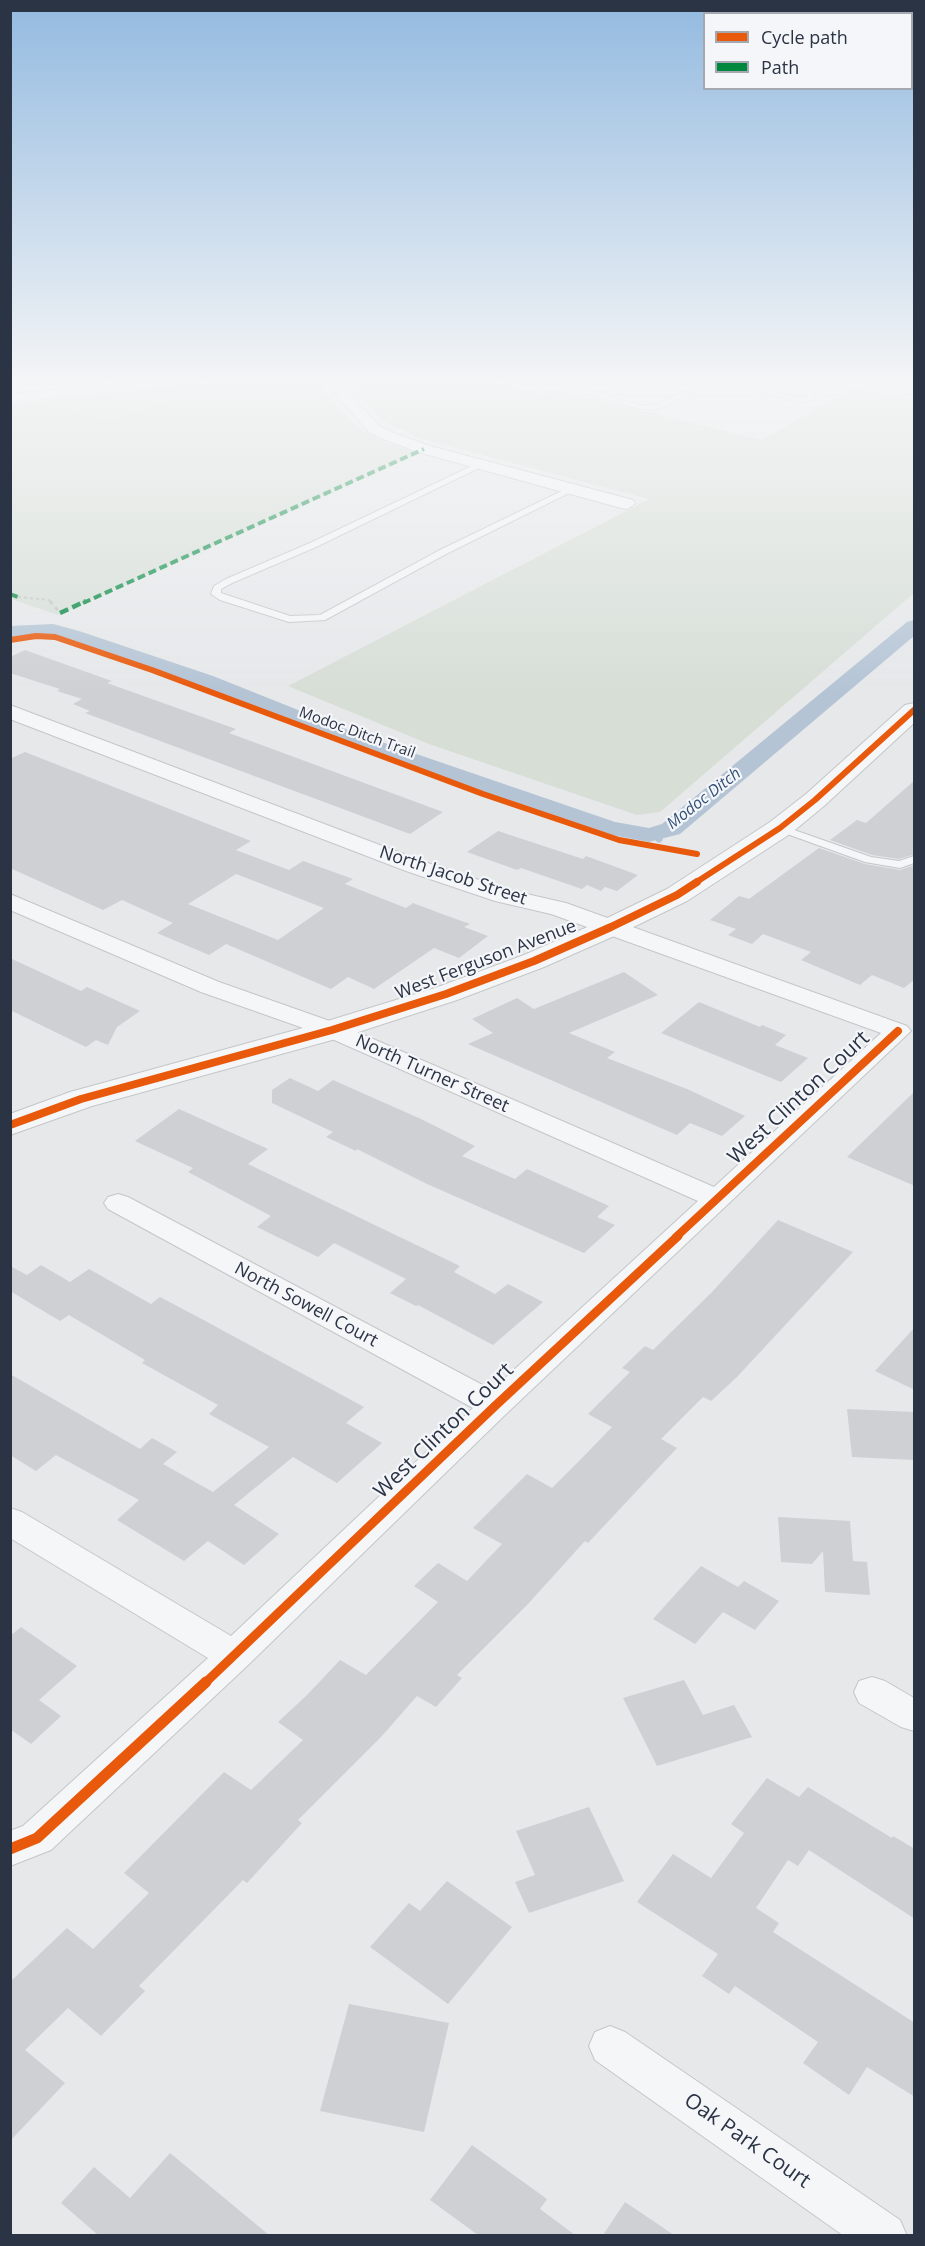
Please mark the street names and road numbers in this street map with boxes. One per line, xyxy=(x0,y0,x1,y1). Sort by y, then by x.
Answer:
street label: Modoc Ditch Trail xyxy=(296,704,418,762)
street label: North Jacob Street xyxy=(376,842,530,910)
street label: West Ferguson Avenue xyxy=(393,916,579,1004)
street label: West Clinton Court xyxy=(723,1026,875,1170)
street label: North Turner Street xyxy=(352,1030,512,1118)
street label: North Sowell Court xyxy=(231,1258,381,1352)
street label: West Clinton Court xyxy=(369,1358,519,1504)
street label: Oak Park Court xyxy=(679,2088,815,2194)

